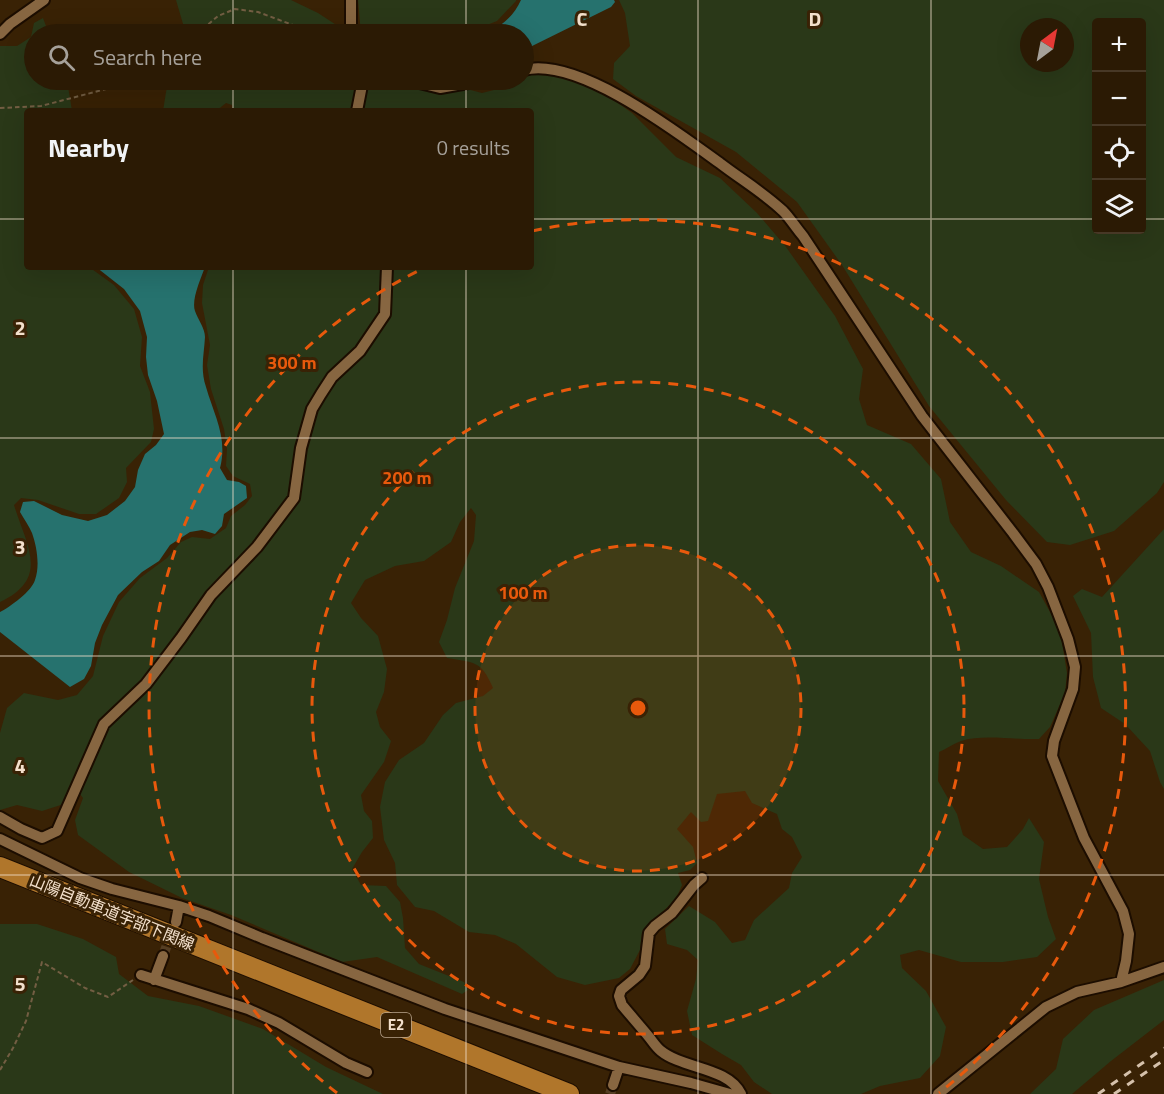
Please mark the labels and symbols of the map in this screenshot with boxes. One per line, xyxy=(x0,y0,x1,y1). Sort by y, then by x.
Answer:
text: C xyxy=(577,3,588,34)
text: D xyxy=(809,3,821,34)
north arrow xyxy=(1020,18,1074,72)
text: 2 xyxy=(14,312,26,343)
text: 300 m xyxy=(267,349,317,376)
text: 200 m xyxy=(382,464,432,491)
text: 3 xyxy=(14,531,26,562)
text: 100 m xyxy=(498,579,548,606)
centre of rings xyxy=(628,698,648,718)
text: 4 xyxy=(14,750,26,781)
street label: 山陽自動車道宇部下関線 xyxy=(26,868,198,956)
text: 5 xyxy=(14,968,26,999)
road number: E2 xyxy=(381,1013,411,1037)

